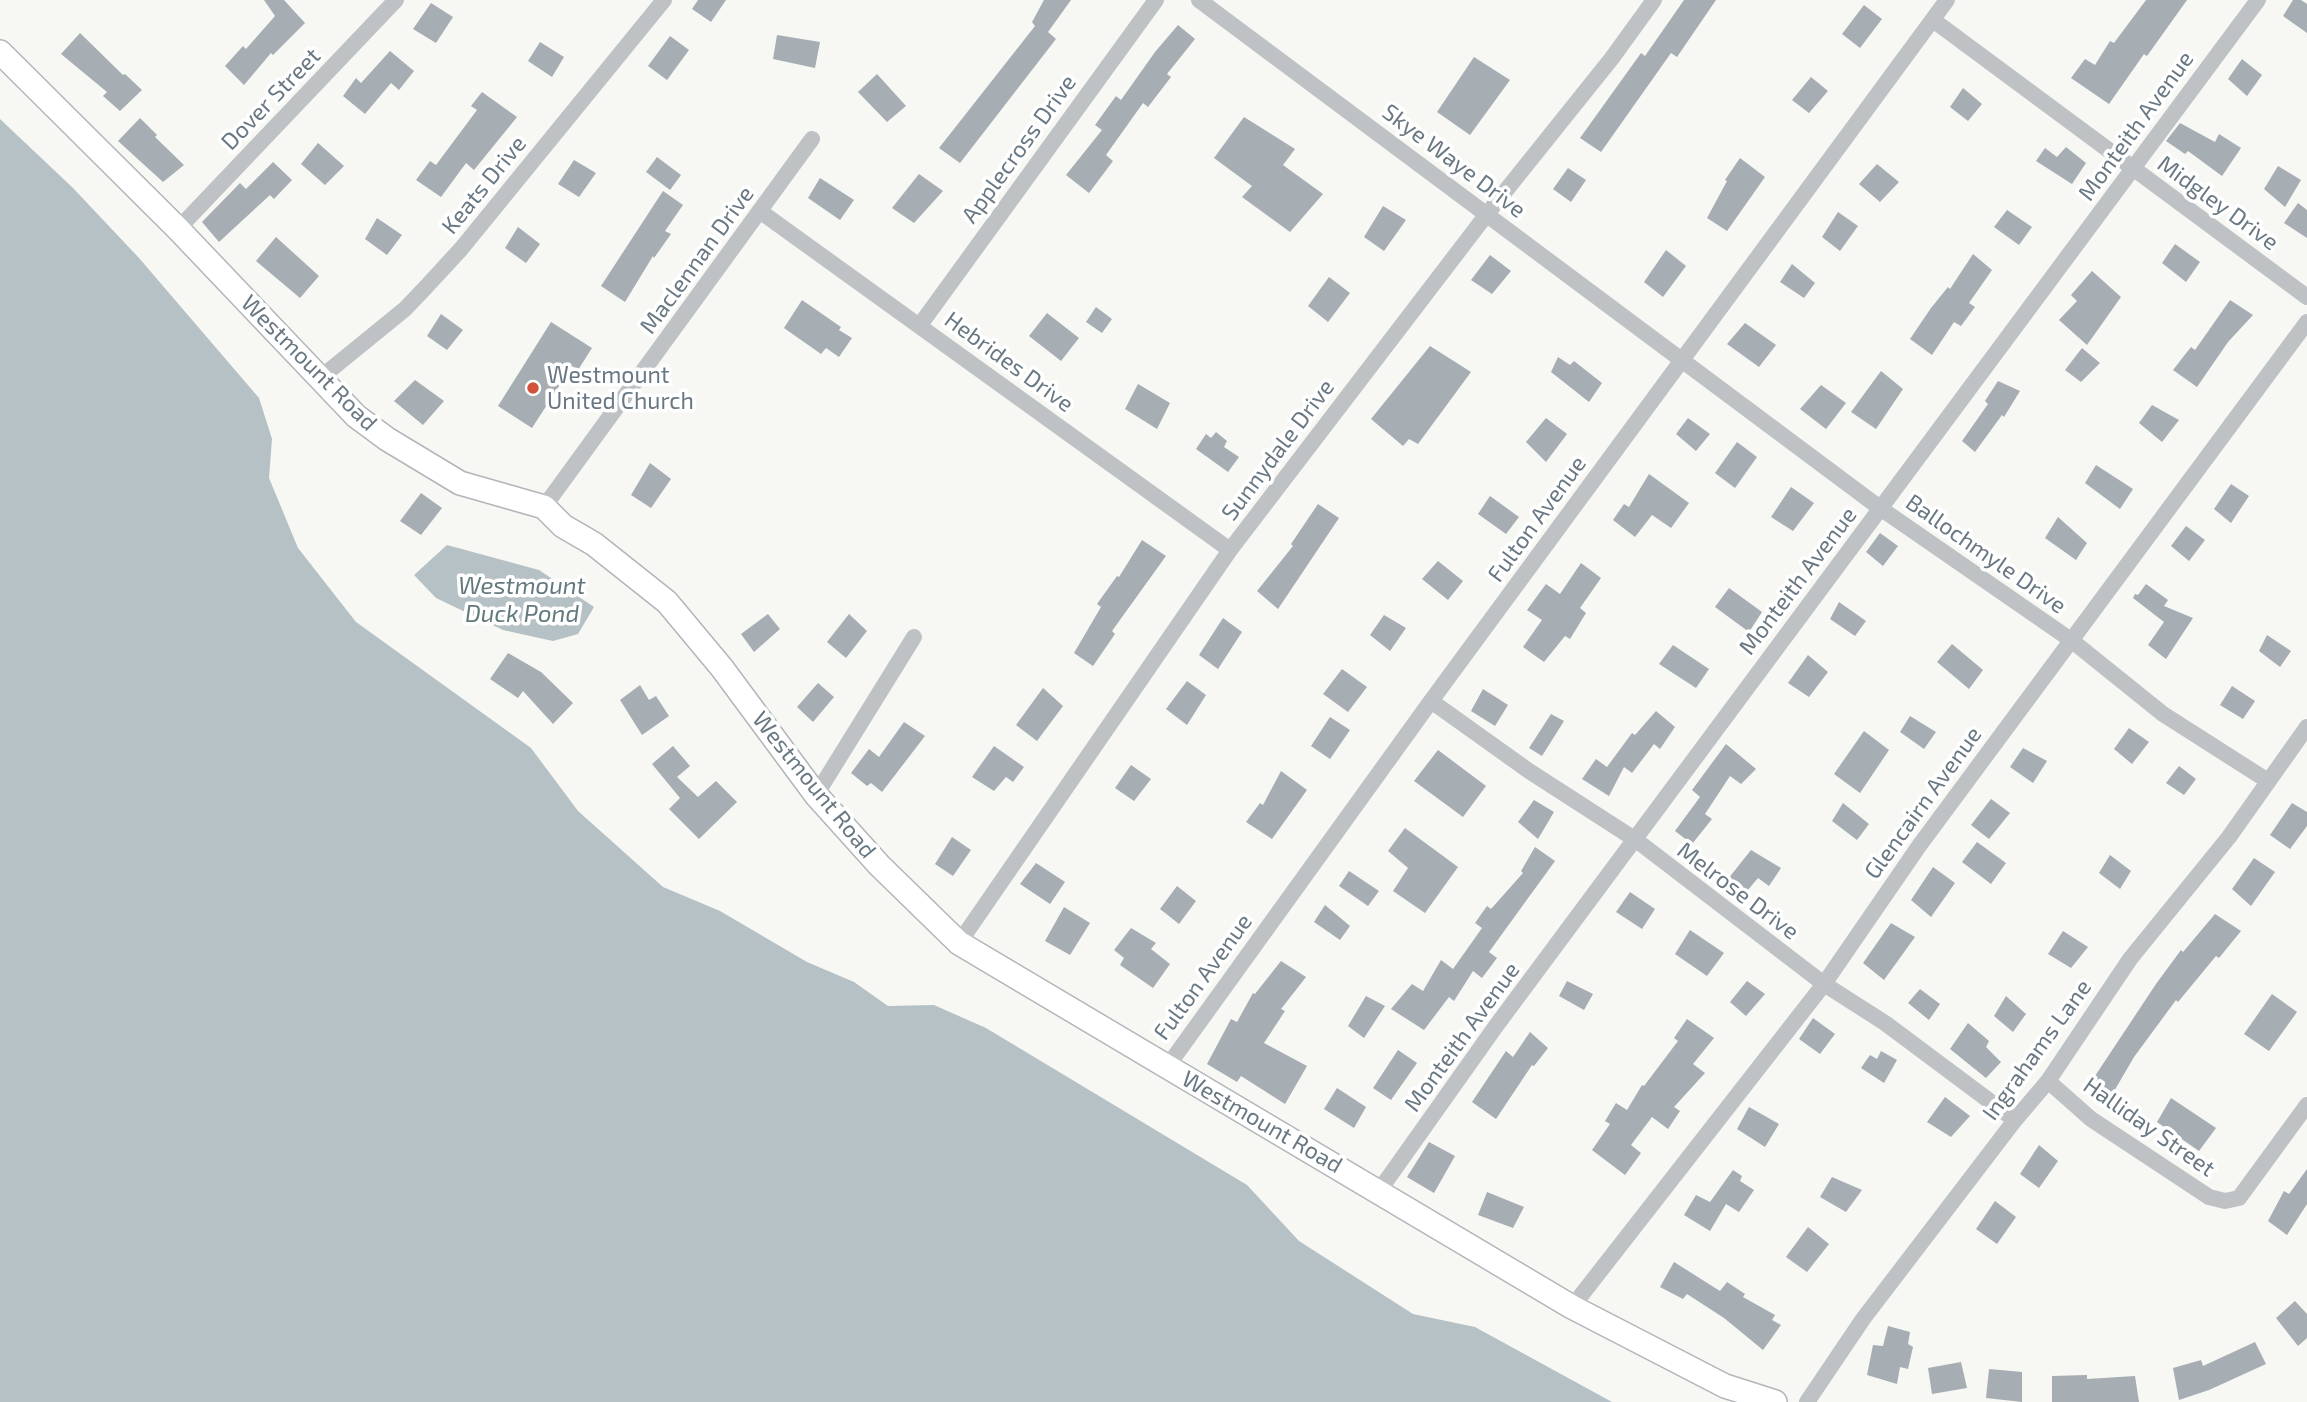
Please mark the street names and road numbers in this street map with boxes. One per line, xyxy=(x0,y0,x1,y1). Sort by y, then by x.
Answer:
street label: Dover Street xyxy=(216,42,326,156)
street label: Monteith Avenue xyxy=(2073,46,2199,206)
street label: Applecross Drive xyxy=(956,69,1082,229)
street label: Skye Waye Drive xyxy=(1377,98,1531,224)
street label: Keats Drive xyxy=(436,130,532,240)
street label: Midgley Drive xyxy=(2152,150,2284,256)
street label: Maclennan Drive xyxy=(634,181,760,339)
street label: Westmount Road xyxy=(235,289,383,437)
street label: Hebrides Drive xyxy=(939,306,1079,418)
street label: Sunnydale Drive xyxy=(1216,374,1340,526)
street label: Fulton Avenue xyxy=(1482,451,1592,587)
street label: Ballochmyle Drive xyxy=(1900,488,2072,620)
street label: Monteith Avenue xyxy=(1733,502,1863,660)
street label: Westmount Road xyxy=(746,706,882,864)
street label: Glencairn Avenue xyxy=(1859,722,1987,884)
street label: Melrose Drive xyxy=(1672,836,1804,946)
street label: Fulton Avenue xyxy=(1148,909,1258,1045)
street label: Monteith Avenue xyxy=(1399,957,1525,1117)
street label: Ingrahams Lane xyxy=(1977,974,2097,1126)
street label: Westmount Road xyxy=(1177,1065,1347,1179)
street label: Halliday Street xyxy=(2078,1071,2220,1183)

